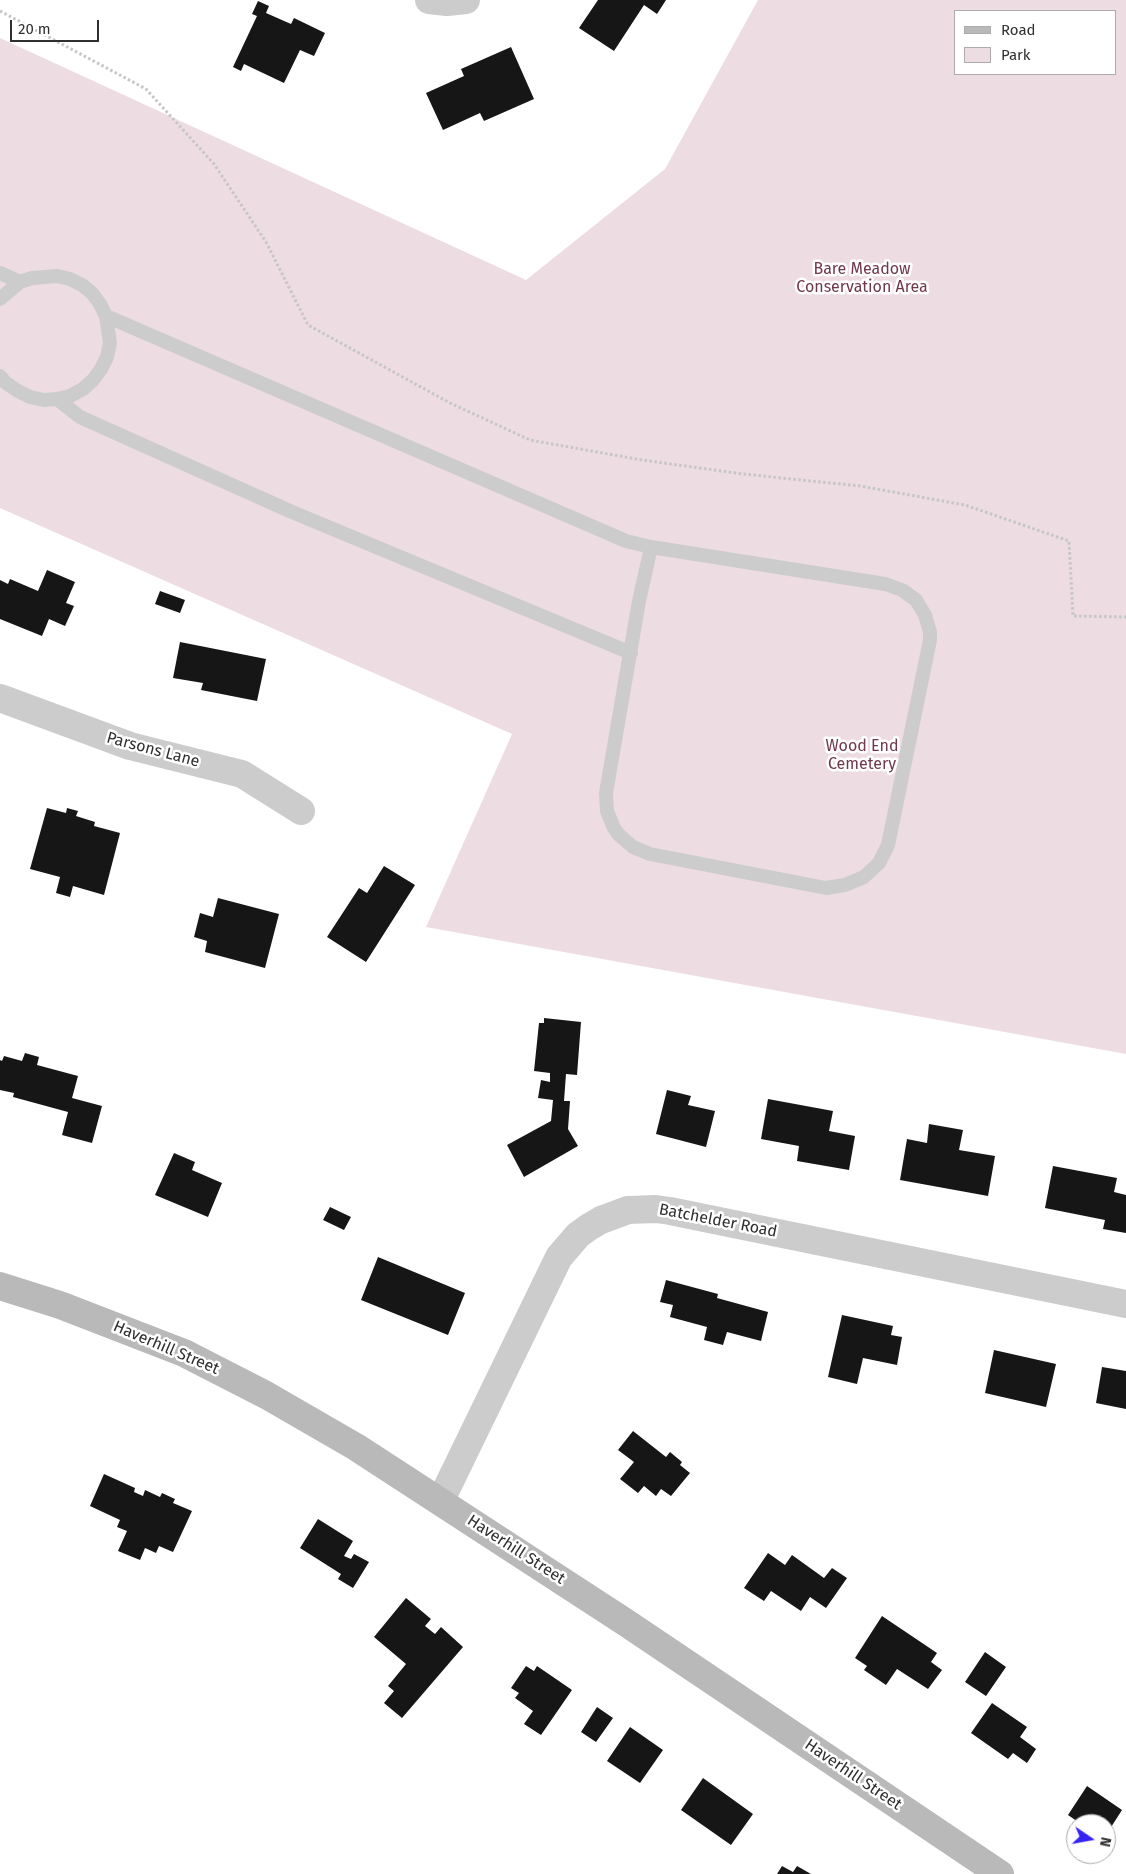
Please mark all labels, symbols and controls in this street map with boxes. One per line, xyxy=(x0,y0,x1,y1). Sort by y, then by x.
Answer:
scale bar xyxy=(12,10,101,42)
legend xyxy=(954,10,1116,75)
text: 20 m xyxy=(18,20,51,38)
text: Road xyxy=(1001,21,1036,39)
text: Park xyxy=(1001,46,1031,64)
park label: Bare Meadow Conservation Area xyxy=(796,260,928,298)
street label: Parsons Lane xyxy=(104,728,202,772)
park label: Wood End Cemetery xyxy=(826,737,898,775)
street label: Batchelder Road xyxy=(657,1200,779,1242)
street label: Haverhill Street xyxy=(110,1317,222,1379)
street label: Haverhill Street xyxy=(463,1511,569,1589)
street label: Haverhill Street xyxy=(801,1735,905,1815)
north arrow xyxy=(1066,1814,1116,1864)
text: N xyxy=(1096,1836,1114,1848)

